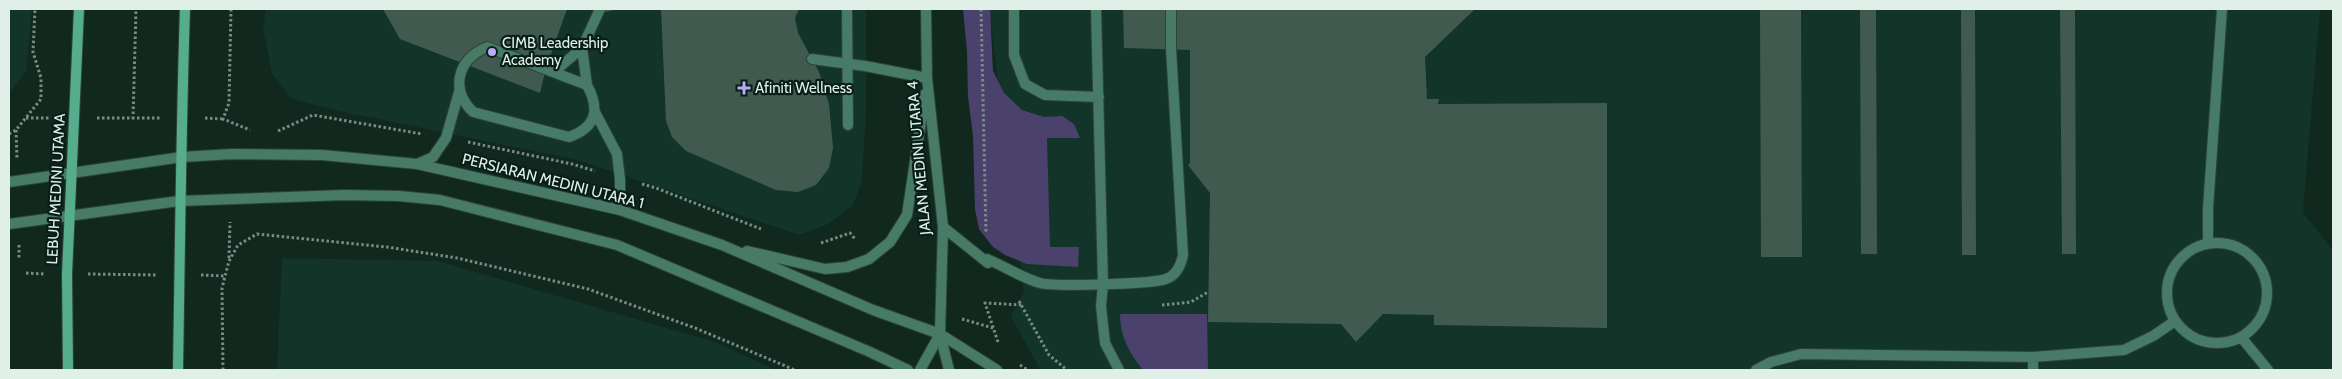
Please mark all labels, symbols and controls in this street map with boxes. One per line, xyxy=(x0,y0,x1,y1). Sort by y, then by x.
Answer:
place label: CIMB Leadership Academy xyxy=(502,34,608,69)
marker: CIMB Leadership Academy xyxy=(486,46,498,58)
place label: Afiniti Wellness xyxy=(755,79,852,97)
street label: JALAN MEDINI UTARA 4 xyxy=(903,80,935,237)
marker: Afiniti Wellness xyxy=(737,81,751,95)
street label: LEBUH MEDINI UTAMA xyxy=(43,112,69,265)
street label: PERSIARAN MEDINI UTARA 1 xyxy=(460,150,646,212)

